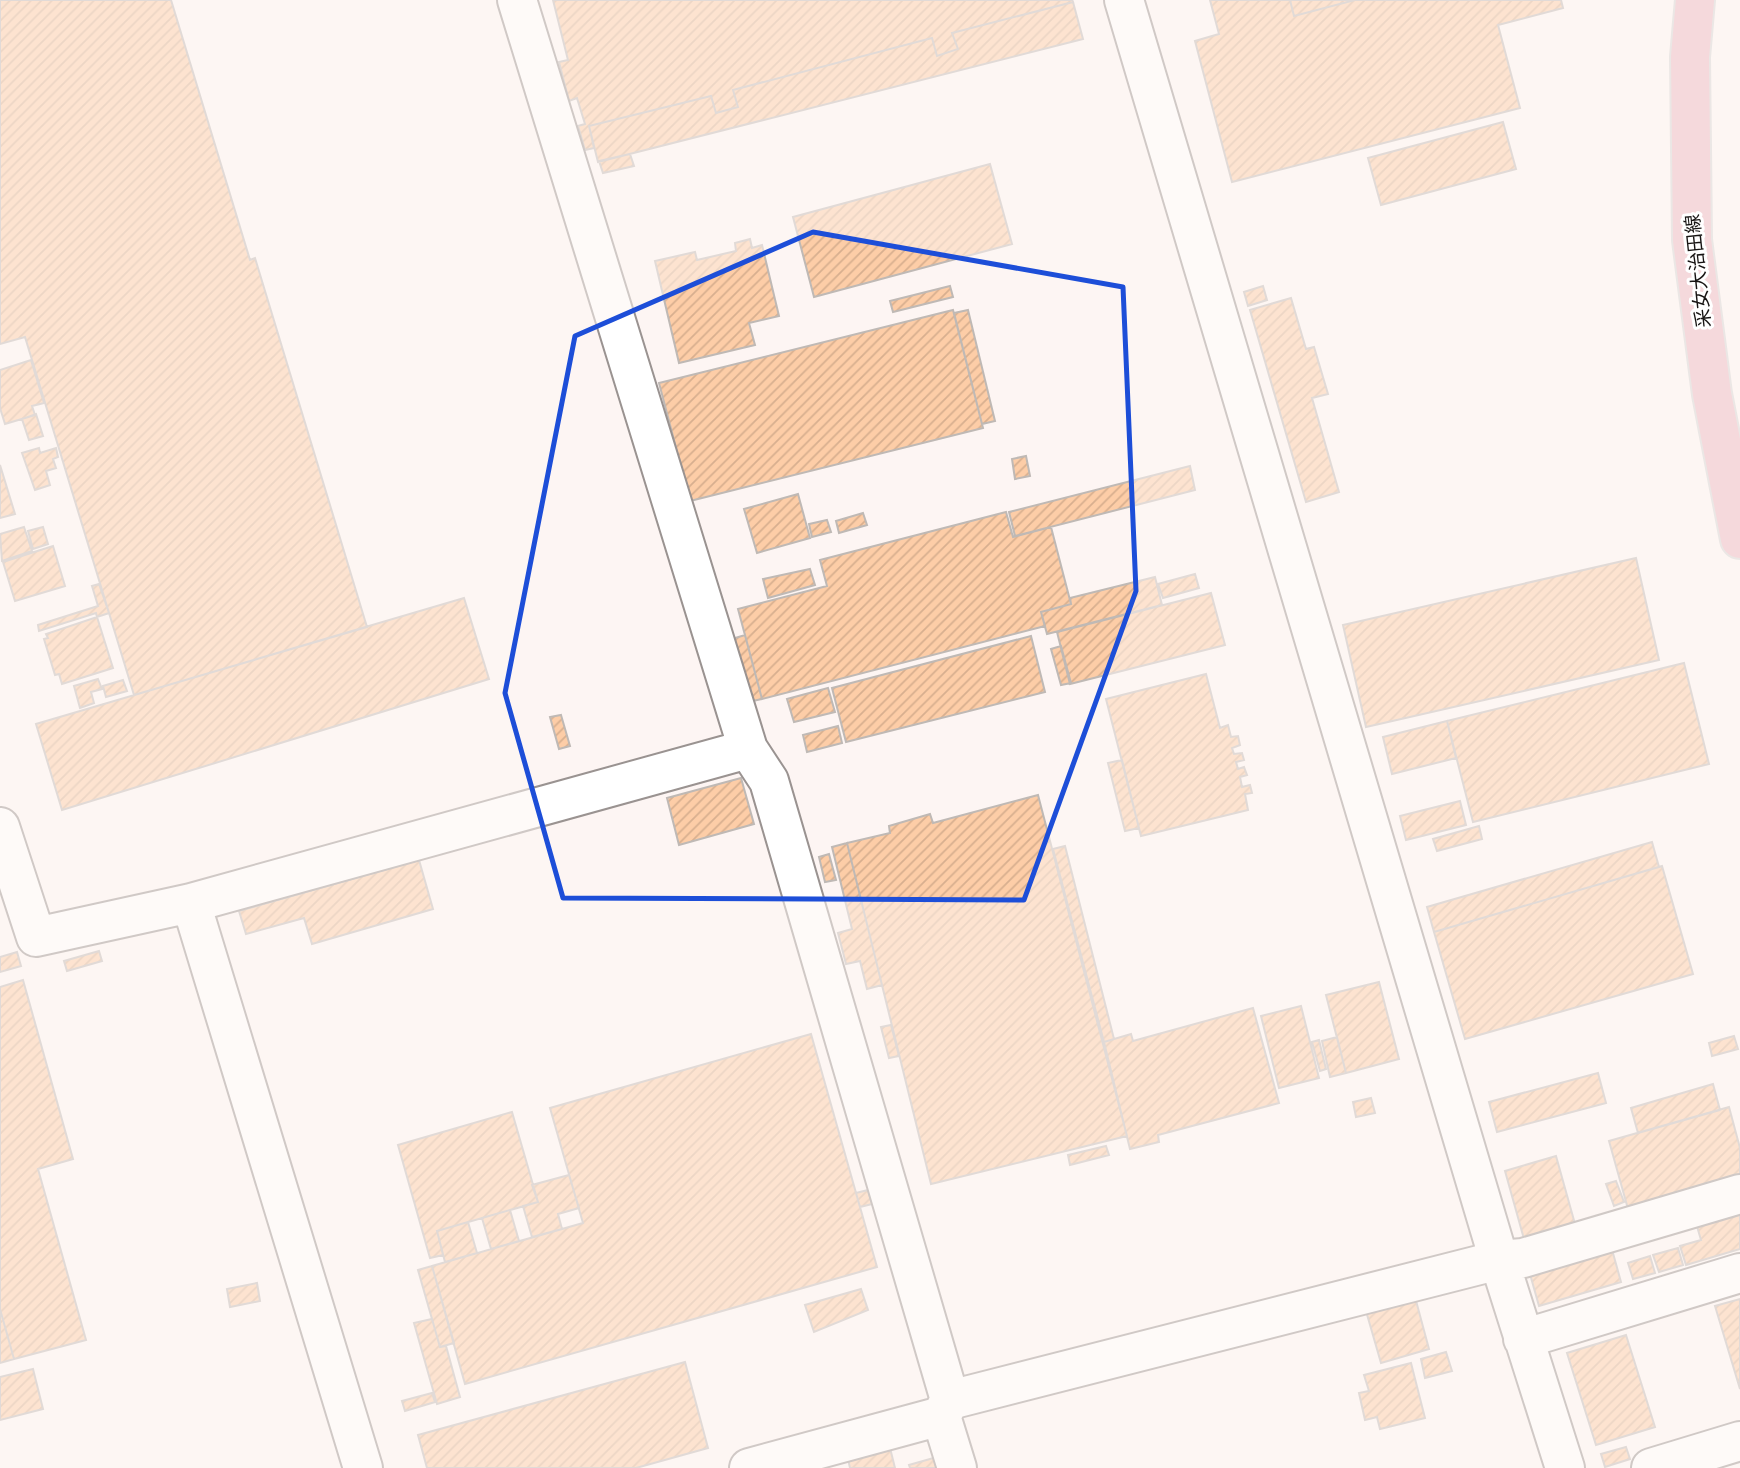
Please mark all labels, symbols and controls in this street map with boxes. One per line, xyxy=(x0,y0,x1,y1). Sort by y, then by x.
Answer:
street label: 采女大治田線 xyxy=(1681,213,1715,329)

